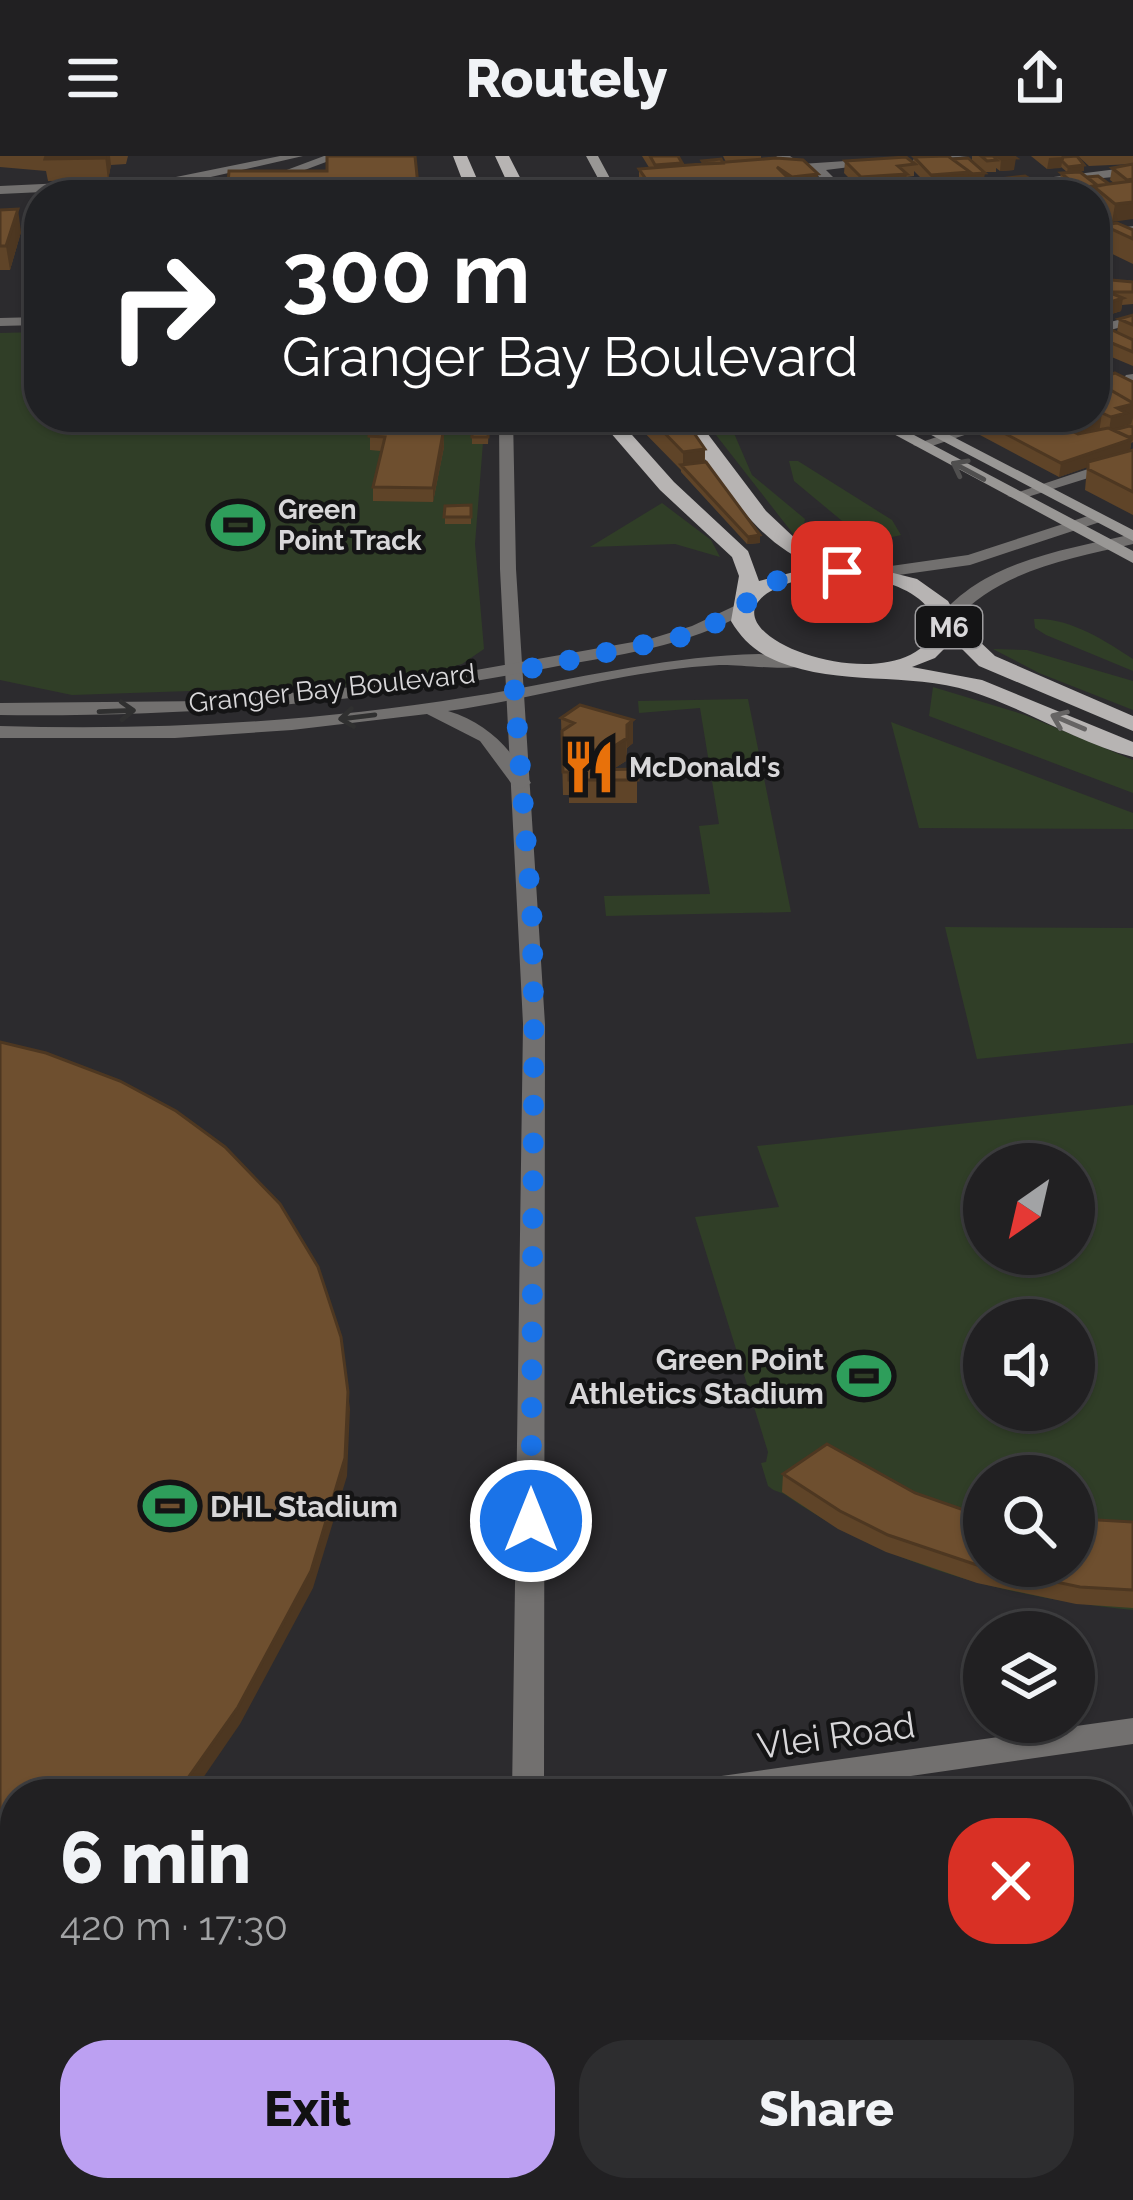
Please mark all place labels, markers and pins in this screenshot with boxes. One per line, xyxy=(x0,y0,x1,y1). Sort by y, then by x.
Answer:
place label: Green Point Track xyxy=(278,494,423,556)
sports icon: Green Point Track xyxy=(209,496,267,554)
pin xyxy=(791,521,893,623)
restaurant icon: McDonald's xyxy=(560,738,618,796)
place label: McDonald's xyxy=(629,752,780,783)
place label: Green Point Athletics Stadium xyxy=(569,1342,824,1411)
sports icon: Green Point Athletics Stadium xyxy=(835,1347,893,1405)
sports icon: DHL Stadium xyxy=(141,1477,199,1535)
place label: DHL Stadium xyxy=(210,1489,398,1524)

